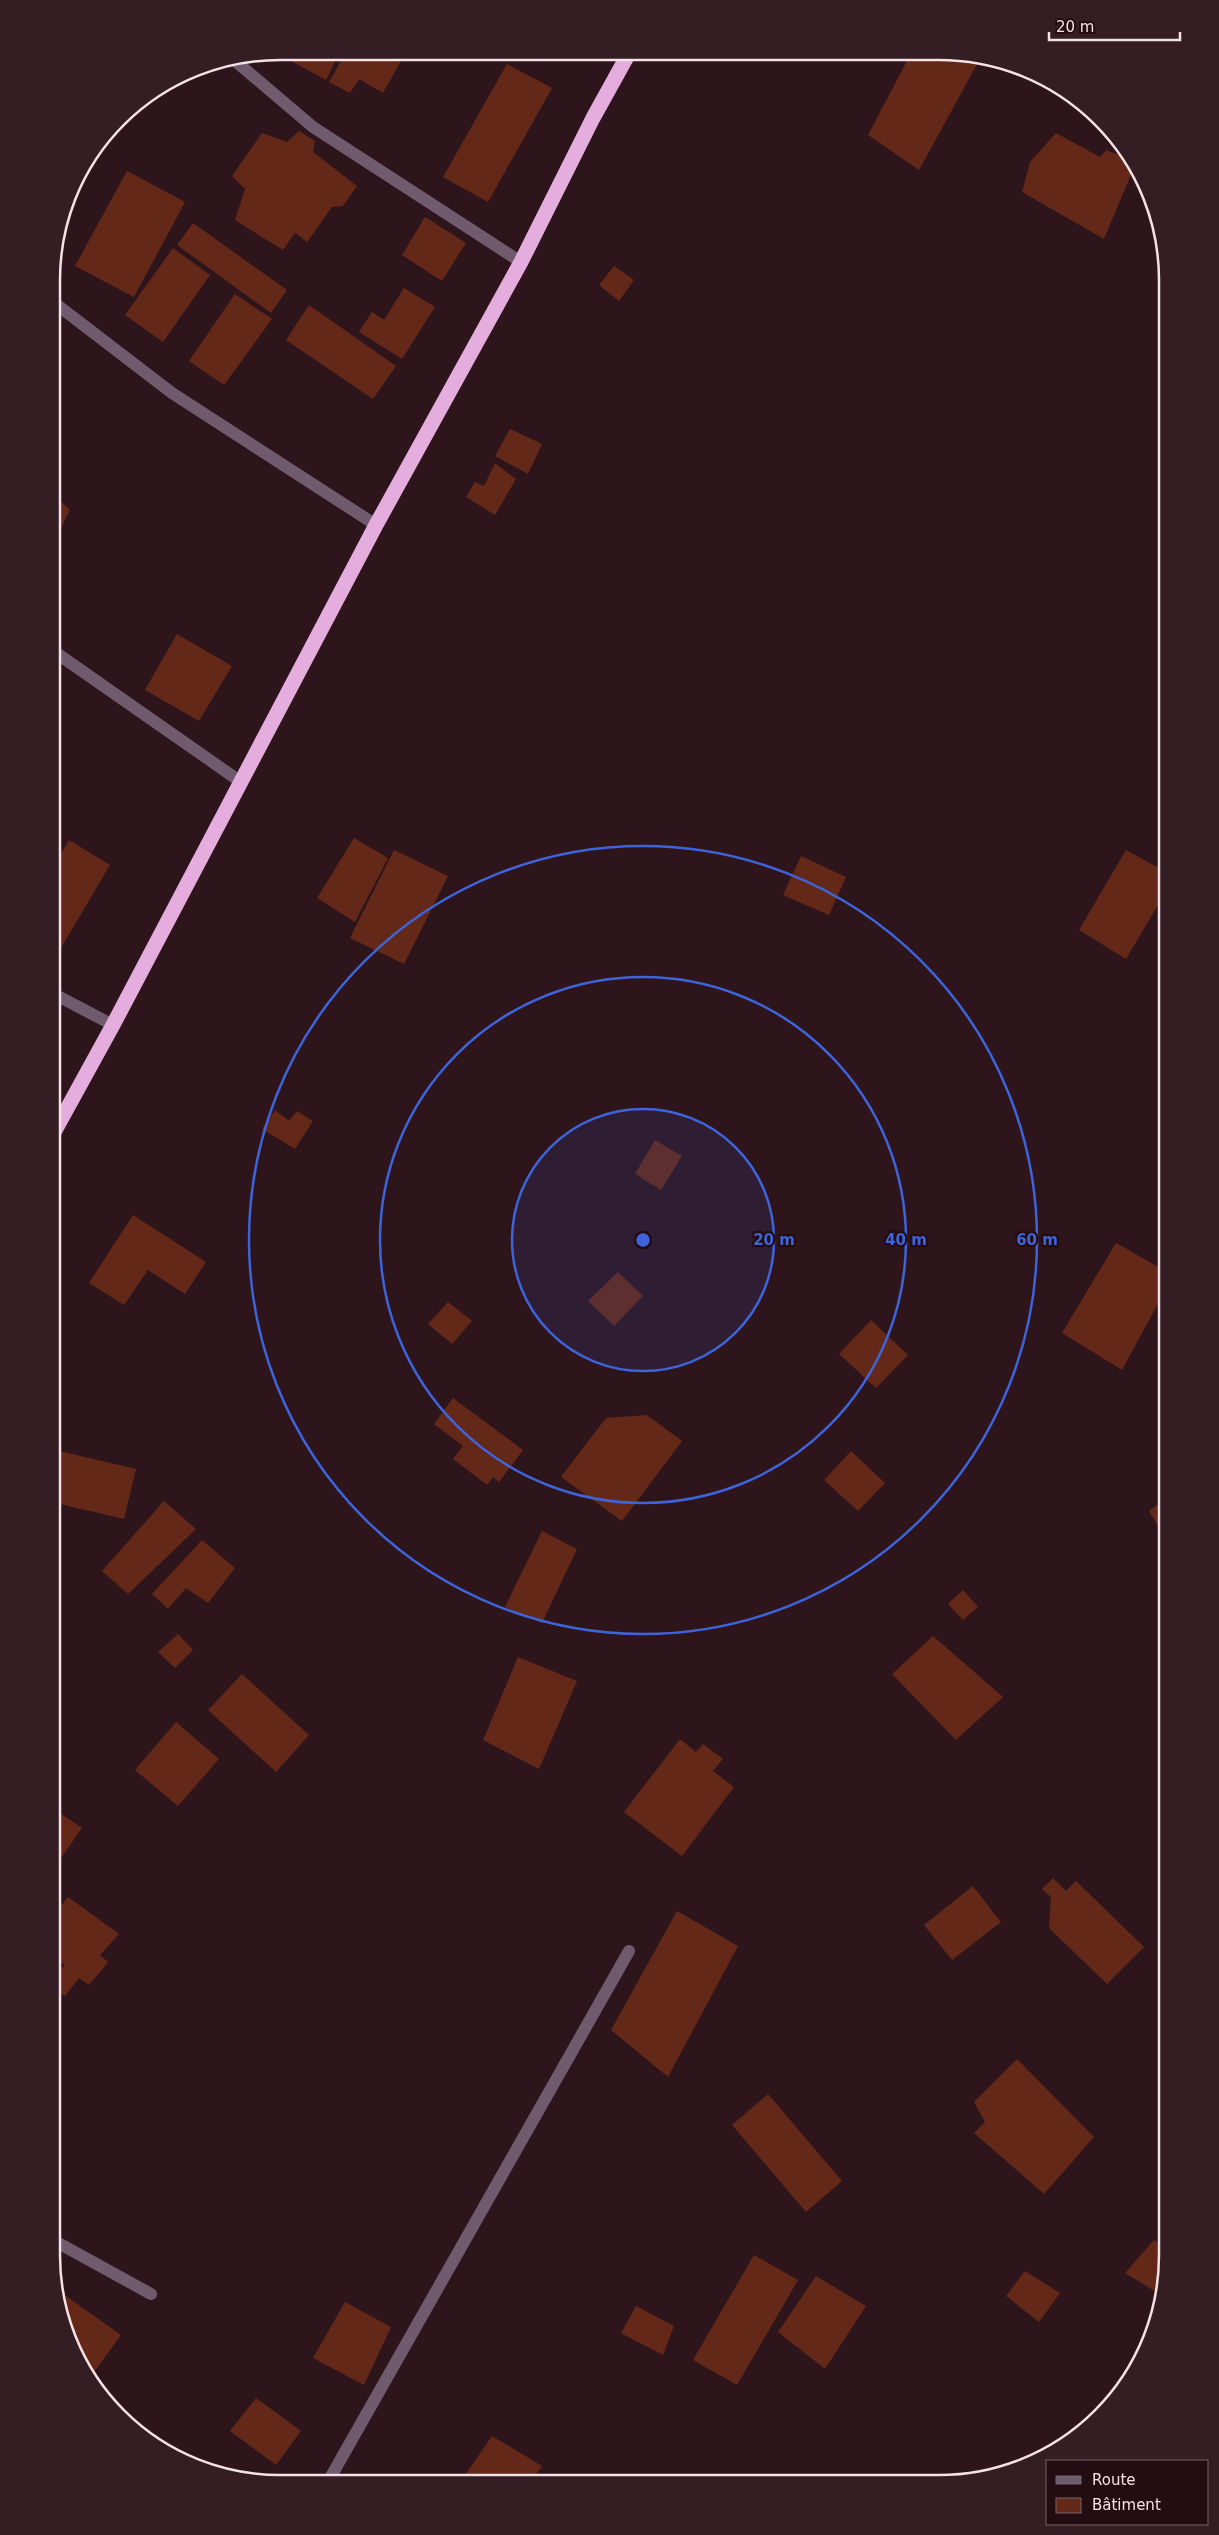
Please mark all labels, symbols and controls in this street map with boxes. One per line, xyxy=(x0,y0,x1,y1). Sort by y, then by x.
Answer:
scale bar xyxy=(1049,10,1180,42)
text: 20 m xyxy=(1056,18,1094,36)
centre of rings xyxy=(634,1231,652,1249)
text: 20 m xyxy=(753,1231,795,1249)
text: 40 m xyxy=(885,1231,927,1249)
text: 60 m xyxy=(1016,1231,1058,1249)
legend xyxy=(1046,2460,1209,2525)
text: Route xyxy=(1092,2471,1136,2489)
text: Bâtiment xyxy=(1092,2496,1161,2514)

